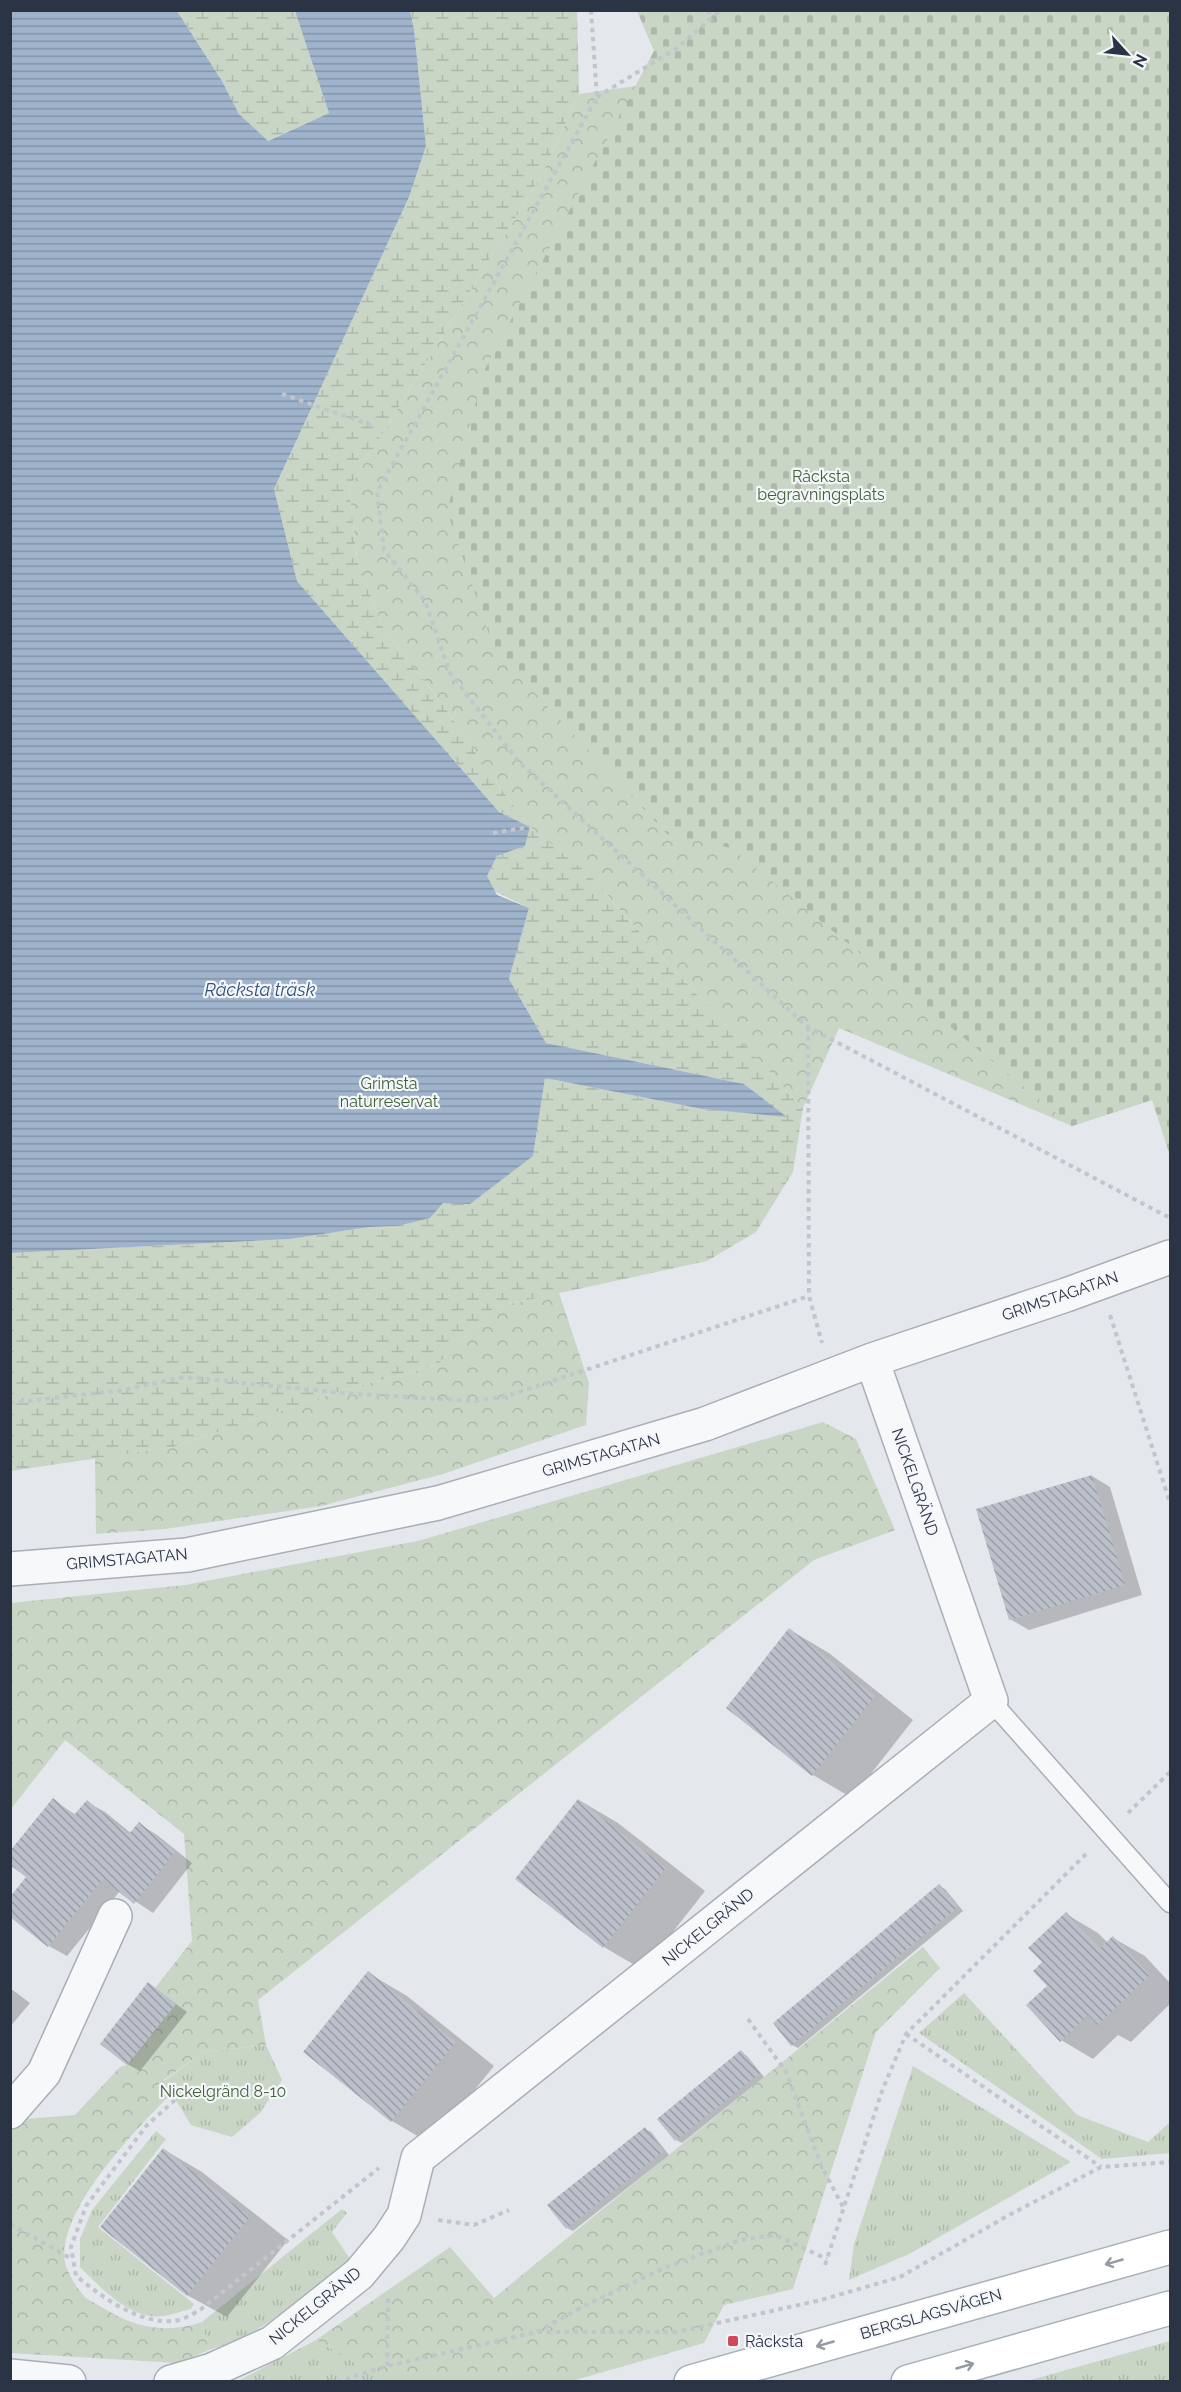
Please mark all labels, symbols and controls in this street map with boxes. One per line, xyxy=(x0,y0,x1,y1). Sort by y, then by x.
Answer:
north arrow xyxy=(1097,24,1157,84)
text: N xyxy=(1129,51,1151,70)
park label: Råcksta begravningsplats xyxy=(757,467,885,504)
water label: Råcksta träsk xyxy=(205,979,316,1000)
park label: Grimsta naturreservat xyxy=(340,1074,439,1111)
street label: GRIMSTAGATAN xyxy=(999,1267,1121,1325)
street label: NICKELGRÄND xyxy=(888,1425,943,1538)
street label: GRIMSTAGATAN xyxy=(540,1429,662,1481)
street label: GRIMSTAGATAN xyxy=(66,1544,188,1574)
street label: NICKELGRÄND xyxy=(658,1883,758,1970)
park label: Nickelgränd 8-10 xyxy=(160,2082,286,2101)
one-way arrow xyxy=(1105,2257,1124,2269)
street label: NICKELGRÄND xyxy=(265,2262,365,2349)
street label: BERGSLAGSVÄGEN xyxy=(858,2284,1004,2343)
place label: Råcksta xyxy=(745,2332,803,2351)
marker: Råcksta xyxy=(726,2334,740,2348)
one-way arrow xyxy=(816,2339,835,2350)
one-way arrow xyxy=(955,2360,974,2371)

